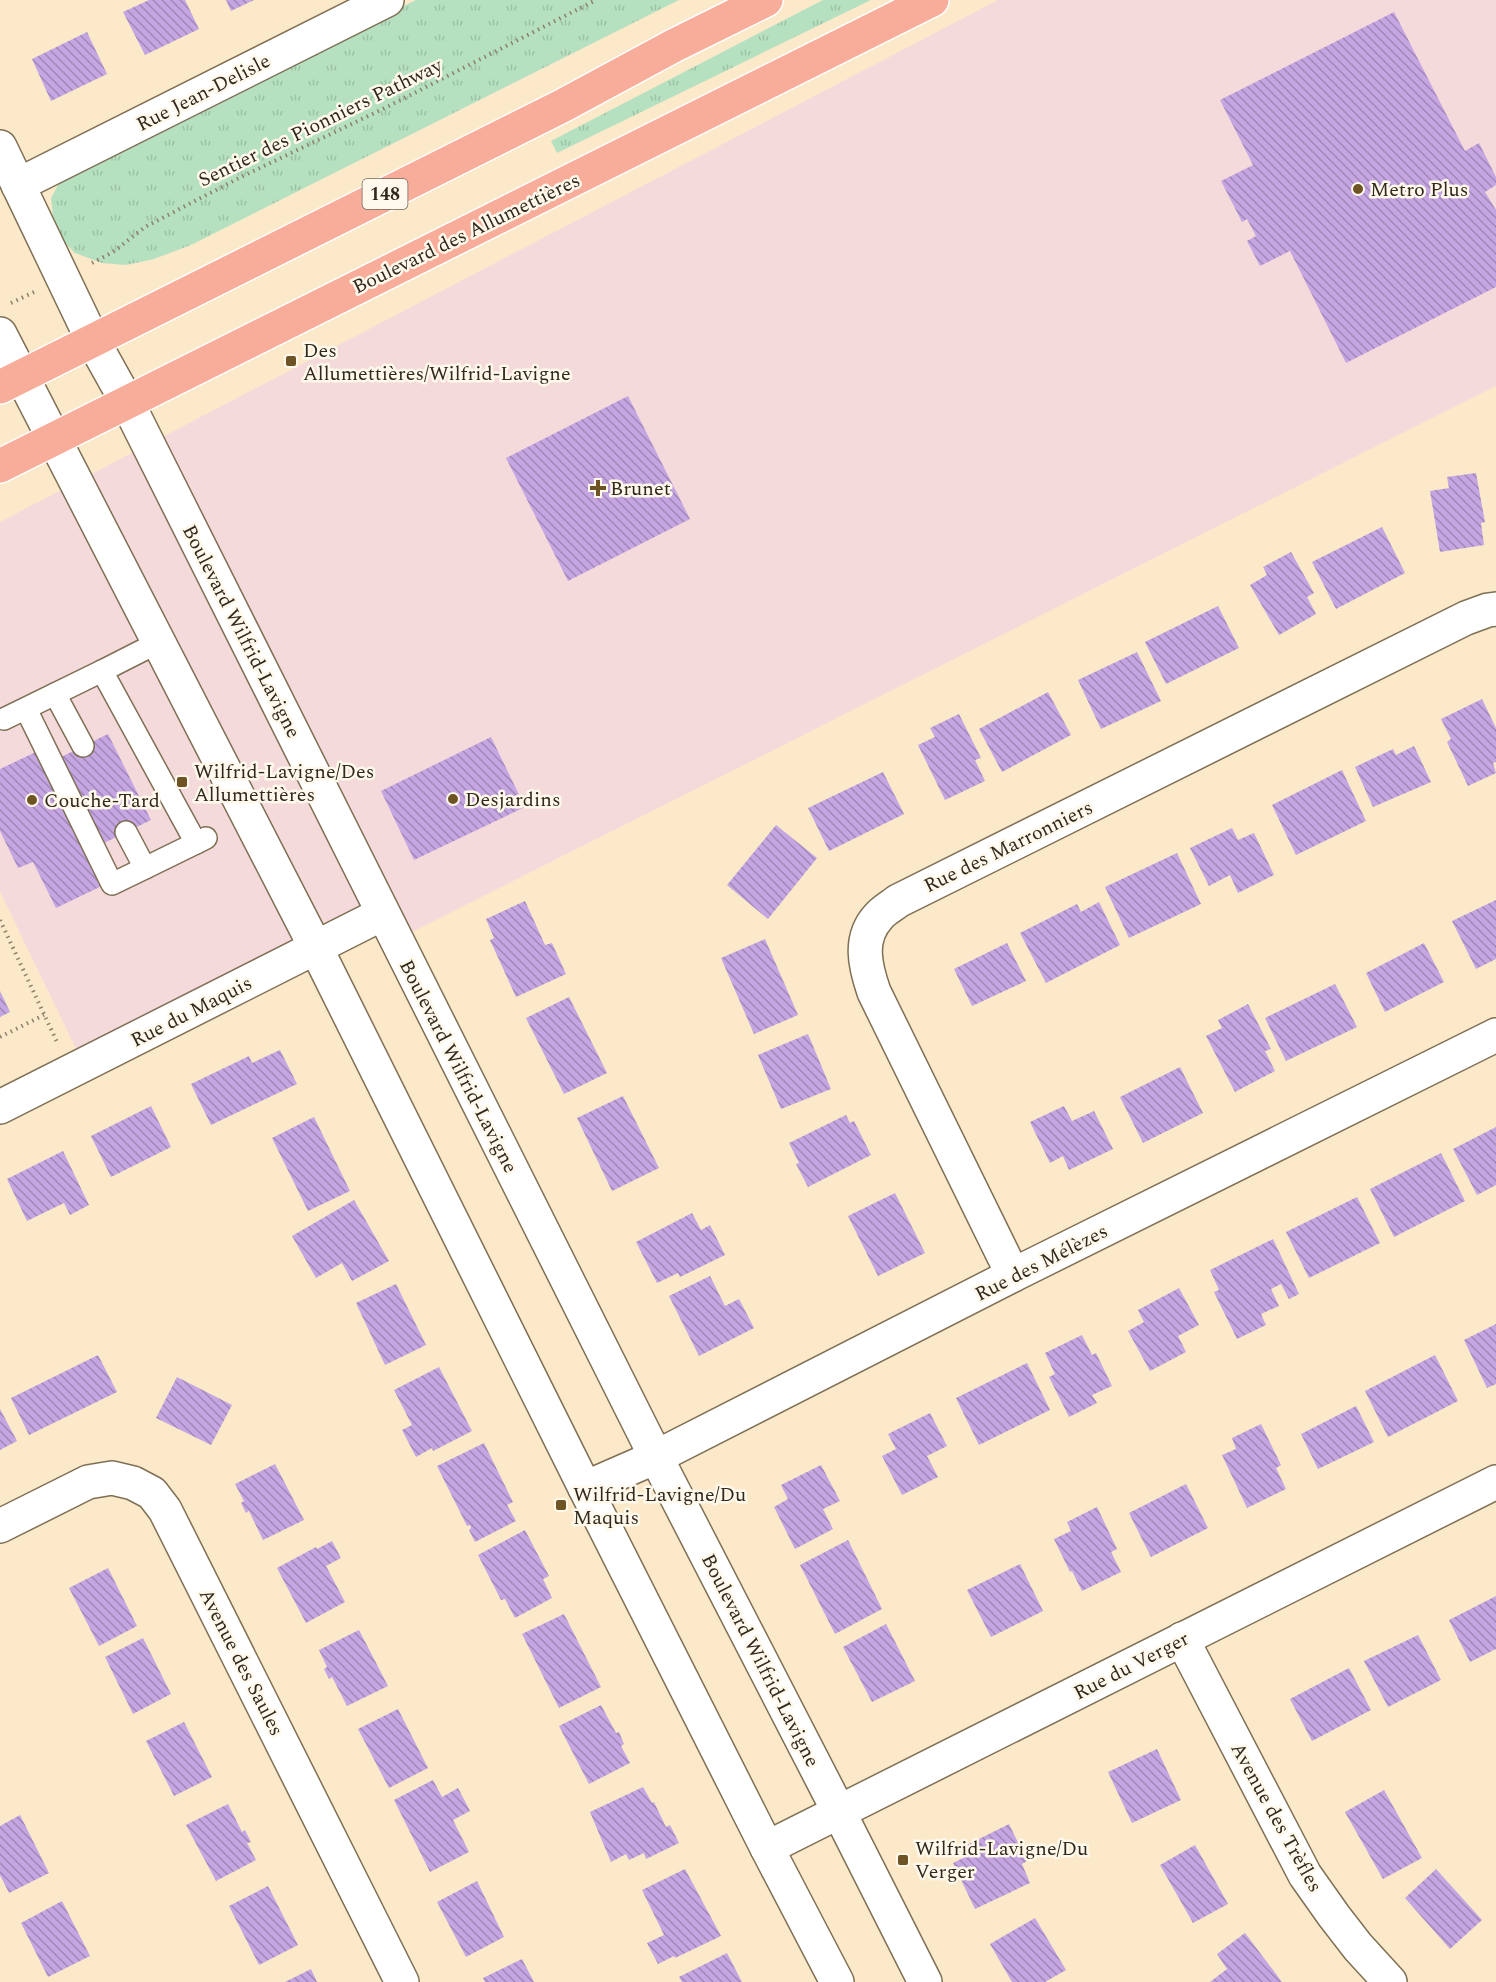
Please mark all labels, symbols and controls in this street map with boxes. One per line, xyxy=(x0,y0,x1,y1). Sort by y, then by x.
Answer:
street label: Rue Jean-Delisle xyxy=(131,46,276,140)
street label: Sentier des Pionniers Pathway xyxy=(193,50,449,195)
street label: Boulevard des Allumettières xyxy=(348,166,585,302)
place label: Metro Plus xyxy=(1370,175,1468,205)
road number: 148 xyxy=(362,179,408,209)
marker: Metro Plus xyxy=(1351,182,1365,196)
place label: Des Allumettières/Wilfrid-Lavigne xyxy=(303,336,571,389)
marker: Des Allumettières/Wilfrid-Lavigne xyxy=(284,354,298,368)
place label: Brunet xyxy=(610,474,671,504)
marker: Brunet xyxy=(591,481,605,495)
street label: Boulevard Wilfrid-Lavigne xyxy=(174,519,308,743)
place label: Wilfrid-Lavigne/Des Allumettières xyxy=(194,757,374,810)
marker: Wilfrid-Lavigne/Des Allumettières xyxy=(175,775,189,789)
place label: Desjardins xyxy=(465,785,561,815)
place label: Couche-Tard xyxy=(44,786,160,816)
marker: Desjardins xyxy=(446,792,460,806)
marker: Couche-Tard xyxy=(25,793,39,807)
street label: Rue des Marronniers xyxy=(919,793,1098,901)
street label: Boulevard Wilfrid-Lavigne xyxy=(391,954,525,1178)
street label: Rue du Maquis xyxy=(125,968,257,1055)
street label: Rue des Mélèzes xyxy=(970,1216,1113,1309)
place label: Wilfrid-Lavigne/Du Maquis xyxy=(573,1480,746,1533)
marker: Wilfrid-Lavigne/Du Maquis xyxy=(554,1498,568,1512)
street label: Boulevard Wilfrid-Lavigne xyxy=(693,1548,827,1772)
street label: Avenue des Saules xyxy=(191,1584,291,1741)
street label: Rue du Verger xyxy=(1068,1624,1195,1708)
street label: Avenue des Trèfles xyxy=(1223,1737,1330,1898)
place label: Wilfrid-Lavigne/Du Verger xyxy=(915,1834,1088,1887)
marker: Wilfrid-Lavigne/Du Verger xyxy=(896,1853,910,1867)

